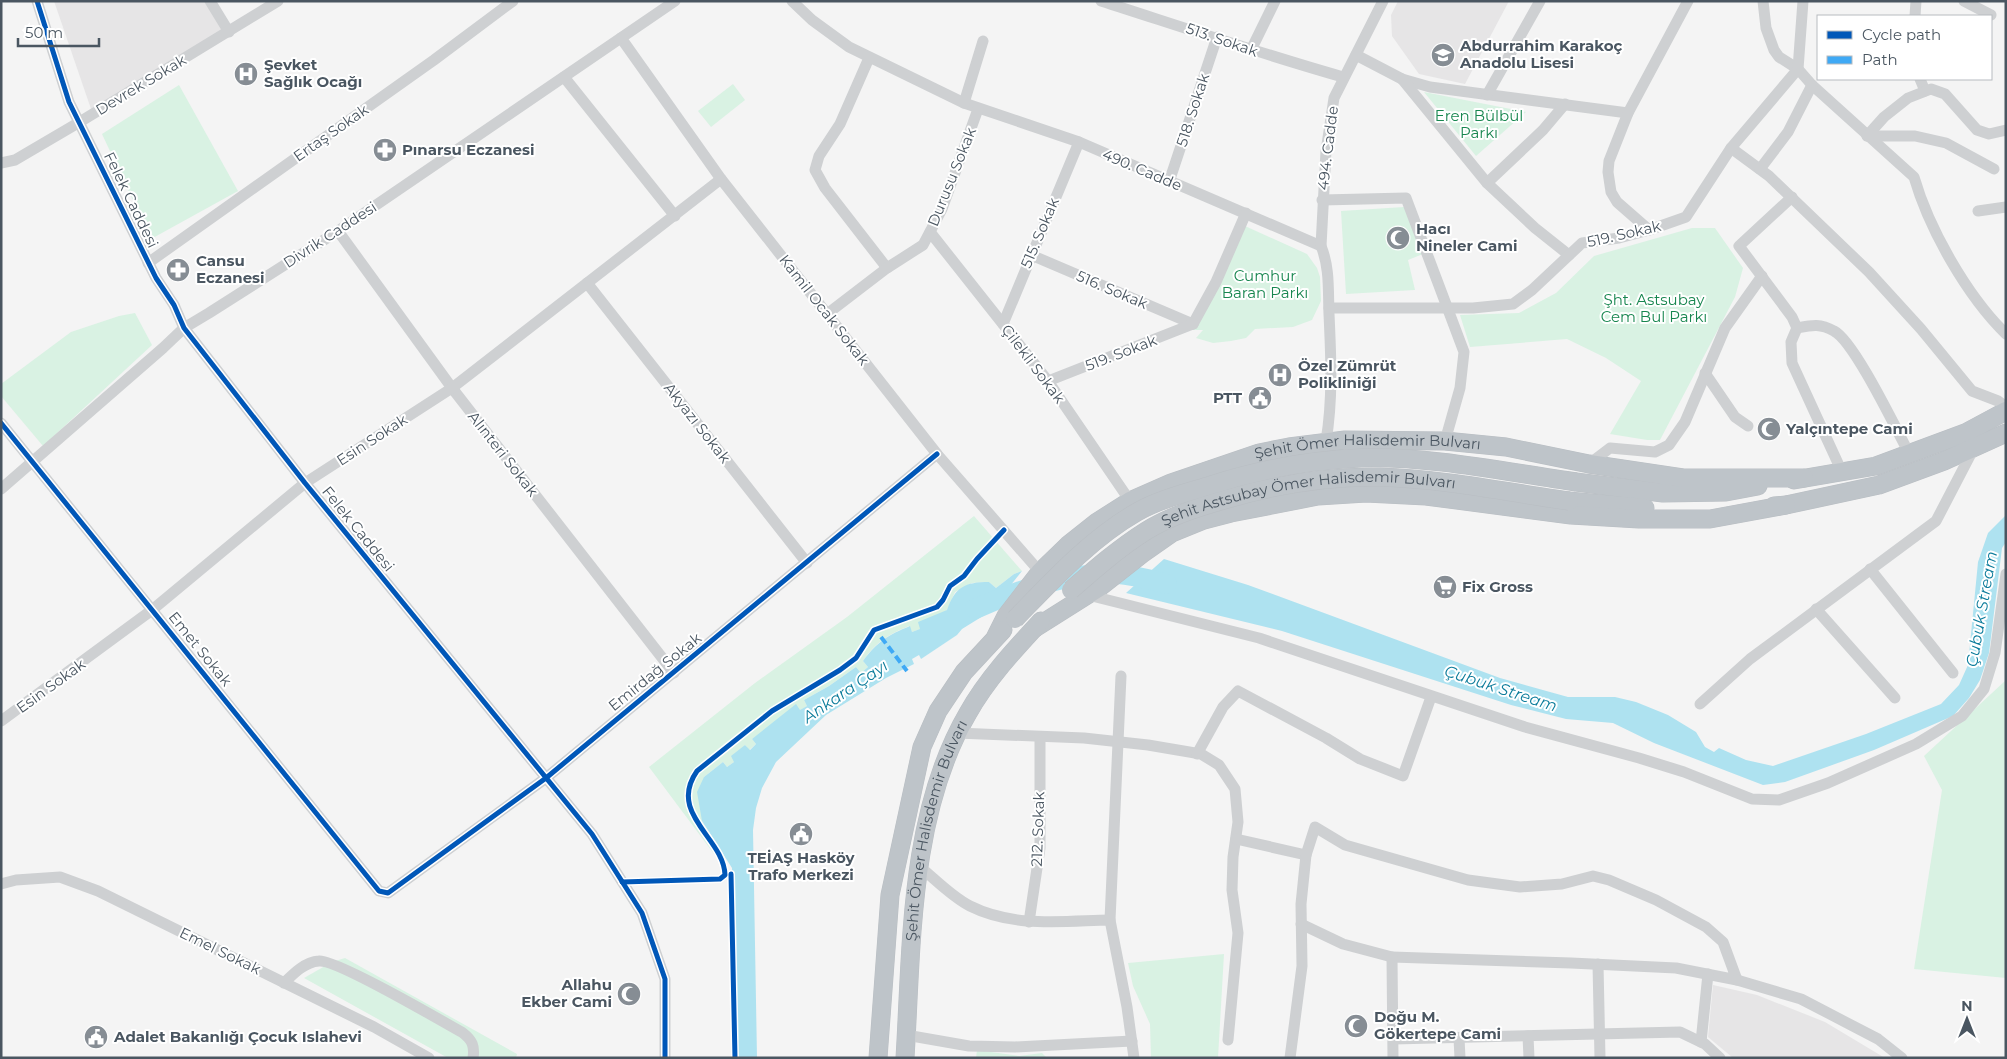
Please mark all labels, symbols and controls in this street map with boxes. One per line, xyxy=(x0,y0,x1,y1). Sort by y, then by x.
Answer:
scale bar xyxy=(18,15,99,47)
legend xyxy=(1817,15,1992,80)
street label: 513. Sokak xyxy=(1184,18,1261,61)
text: 50 m xyxy=(25,23,63,42)
text: Cycle path xyxy=(1862,25,1941,44)
place label: Abdurrahim Karakoç Anadolu Lisesi xyxy=(1459,36,1623,72)
school or university icon: Abdurrahim Karakoç Anadolu Lisesi xyxy=(1430,42,1456,68)
street label: Devrek Sokak xyxy=(92,50,190,119)
text: Path xyxy=(1862,50,1898,69)
place label: Şevket Sağlık Ocağı xyxy=(264,55,362,91)
hospital icon: Şevket Sağlık Ocağı xyxy=(233,61,259,87)
street label: 518. Sokak xyxy=(1172,71,1213,149)
street label: Ertaş Sokak xyxy=(289,100,372,165)
street label: 494. Cadde xyxy=(1313,105,1342,191)
park label: Eren Bülbül Parkı xyxy=(1435,106,1523,142)
street label: Durusu Sokak xyxy=(923,124,980,229)
pharmacy icon: Pınarsu Eczanesi xyxy=(372,137,398,163)
place label: Pınarsu Eczanesi xyxy=(402,140,535,159)
street label: 490. Cadde xyxy=(1100,144,1185,195)
street label: Felek Caddesi xyxy=(100,149,163,251)
street label: 515. Sokak xyxy=(1016,195,1063,271)
street label: Divrik Caddesi xyxy=(279,197,380,272)
street label: 519. Sokak xyxy=(1585,216,1663,251)
place label: Hacı Nineler Cami xyxy=(1416,219,1518,255)
mosque icon: Hacı Nineler Cami xyxy=(1385,225,1411,251)
place label: Cansu Eczanesi xyxy=(196,251,265,287)
street label: Kamil Ocak Sokak xyxy=(775,251,874,369)
pharmacy icon: Cansu Eczanesi xyxy=(165,257,191,283)
street label: 516. Sokak xyxy=(1074,266,1151,313)
park label: Cumhur Baran Parkı xyxy=(1222,266,1308,302)
park label: Şht. Astsubay Cem Bul Parkı xyxy=(1601,290,1707,326)
street label: Çilekli Sokak xyxy=(998,320,1069,407)
street label: 519. Sokak xyxy=(1082,330,1159,375)
place label: Özel Zümrüt Polikliniği xyxy=(1298,356,1397,392)
hospital icon: Özel Zümrüt Polikliniği xyxy=(1267,362,1293,388)
street label: Akyazı Sokak xyxy=(660,379,735,467)
public building icon: PTT xyxy=(1247,385,1273,411)
place label: PTT xyxy=(1213,388,1243,407)
street label: Alınteri Sokak xyxy=(464,407,543,500)
street label: Esin Sokak xyxy=(333,410,411,470)
mosque icon: Yalçıntepe Cami xyxy=(1756,416,1782,442)
place label: Yalçıntepe Cami xyxy=(1785,419,1913,438)
street label: Şehit Ömer Halisdemir Bulvarı xyxy=(1253,430,1482,463)
street label: Şehit Astsubay Ömer Halisdemir Bulvarı xyxy=(1158,467,1457,530)
street label: Felek Caddesi xyxy=(318,482,399,575)
water label: Çubuk Stream xyxy=(1962,550,2001,669)
supermarket icon: Fix Gross xyxy=(1432,574,1458,600)
place label: Fix Gross xyxy=(1462,577,1533,596)
street label: Emet Sokak xyxy=(165,608,236,690)
street label: Emirdağ Sokak xyxy=(604,628,705,715)
street label: Esin Sokak xyxy=(13,654,89,717)
water label: Ankara Çayı xyxy=(798,656,891,727)
water label: Çubuk Stream xyxy=(1442,661,1560,716)
street label: Şehit Ömer Halisdemir Bulvarı xyxy=(901,716,971,942)
street label: 212. Sokak xyxy=(1027,791,1048,867)
public building icon: TEİAŞ Hasköy Trafo Merkezi xyxy=(788,821,814,847)
place label: TEİAŞ Hasköy Trafo Merkezi xyxy=(748,848,856,884)
street label: Emel Sokak xyxy=(176,923,264,978)
place label: Allahu Ekber Cami xyxy=(521,975,612,1011)
mosque icon: Allahu Ekber Cami xyxy=(616,981,642,1007)
north arrow xyxy=(1942,994,1992,1044)
text: N xyxy=(1961,997,1973,1015)
place label: Doğu M. Gökertepe Cami xyxy=(1374,1007,1501,1043)
mosque icon: Doğu M. Gökertepe Cami xyxy=(1343,1013,1369,1039)
public building icon: Adalet Bakanlığı Çocuk Islahevi xyxy=(83,1024,109,1050)
place label: Adalet Bakanlığı Çocuk Islahevi xyxy=(113,1027,362,1046)

